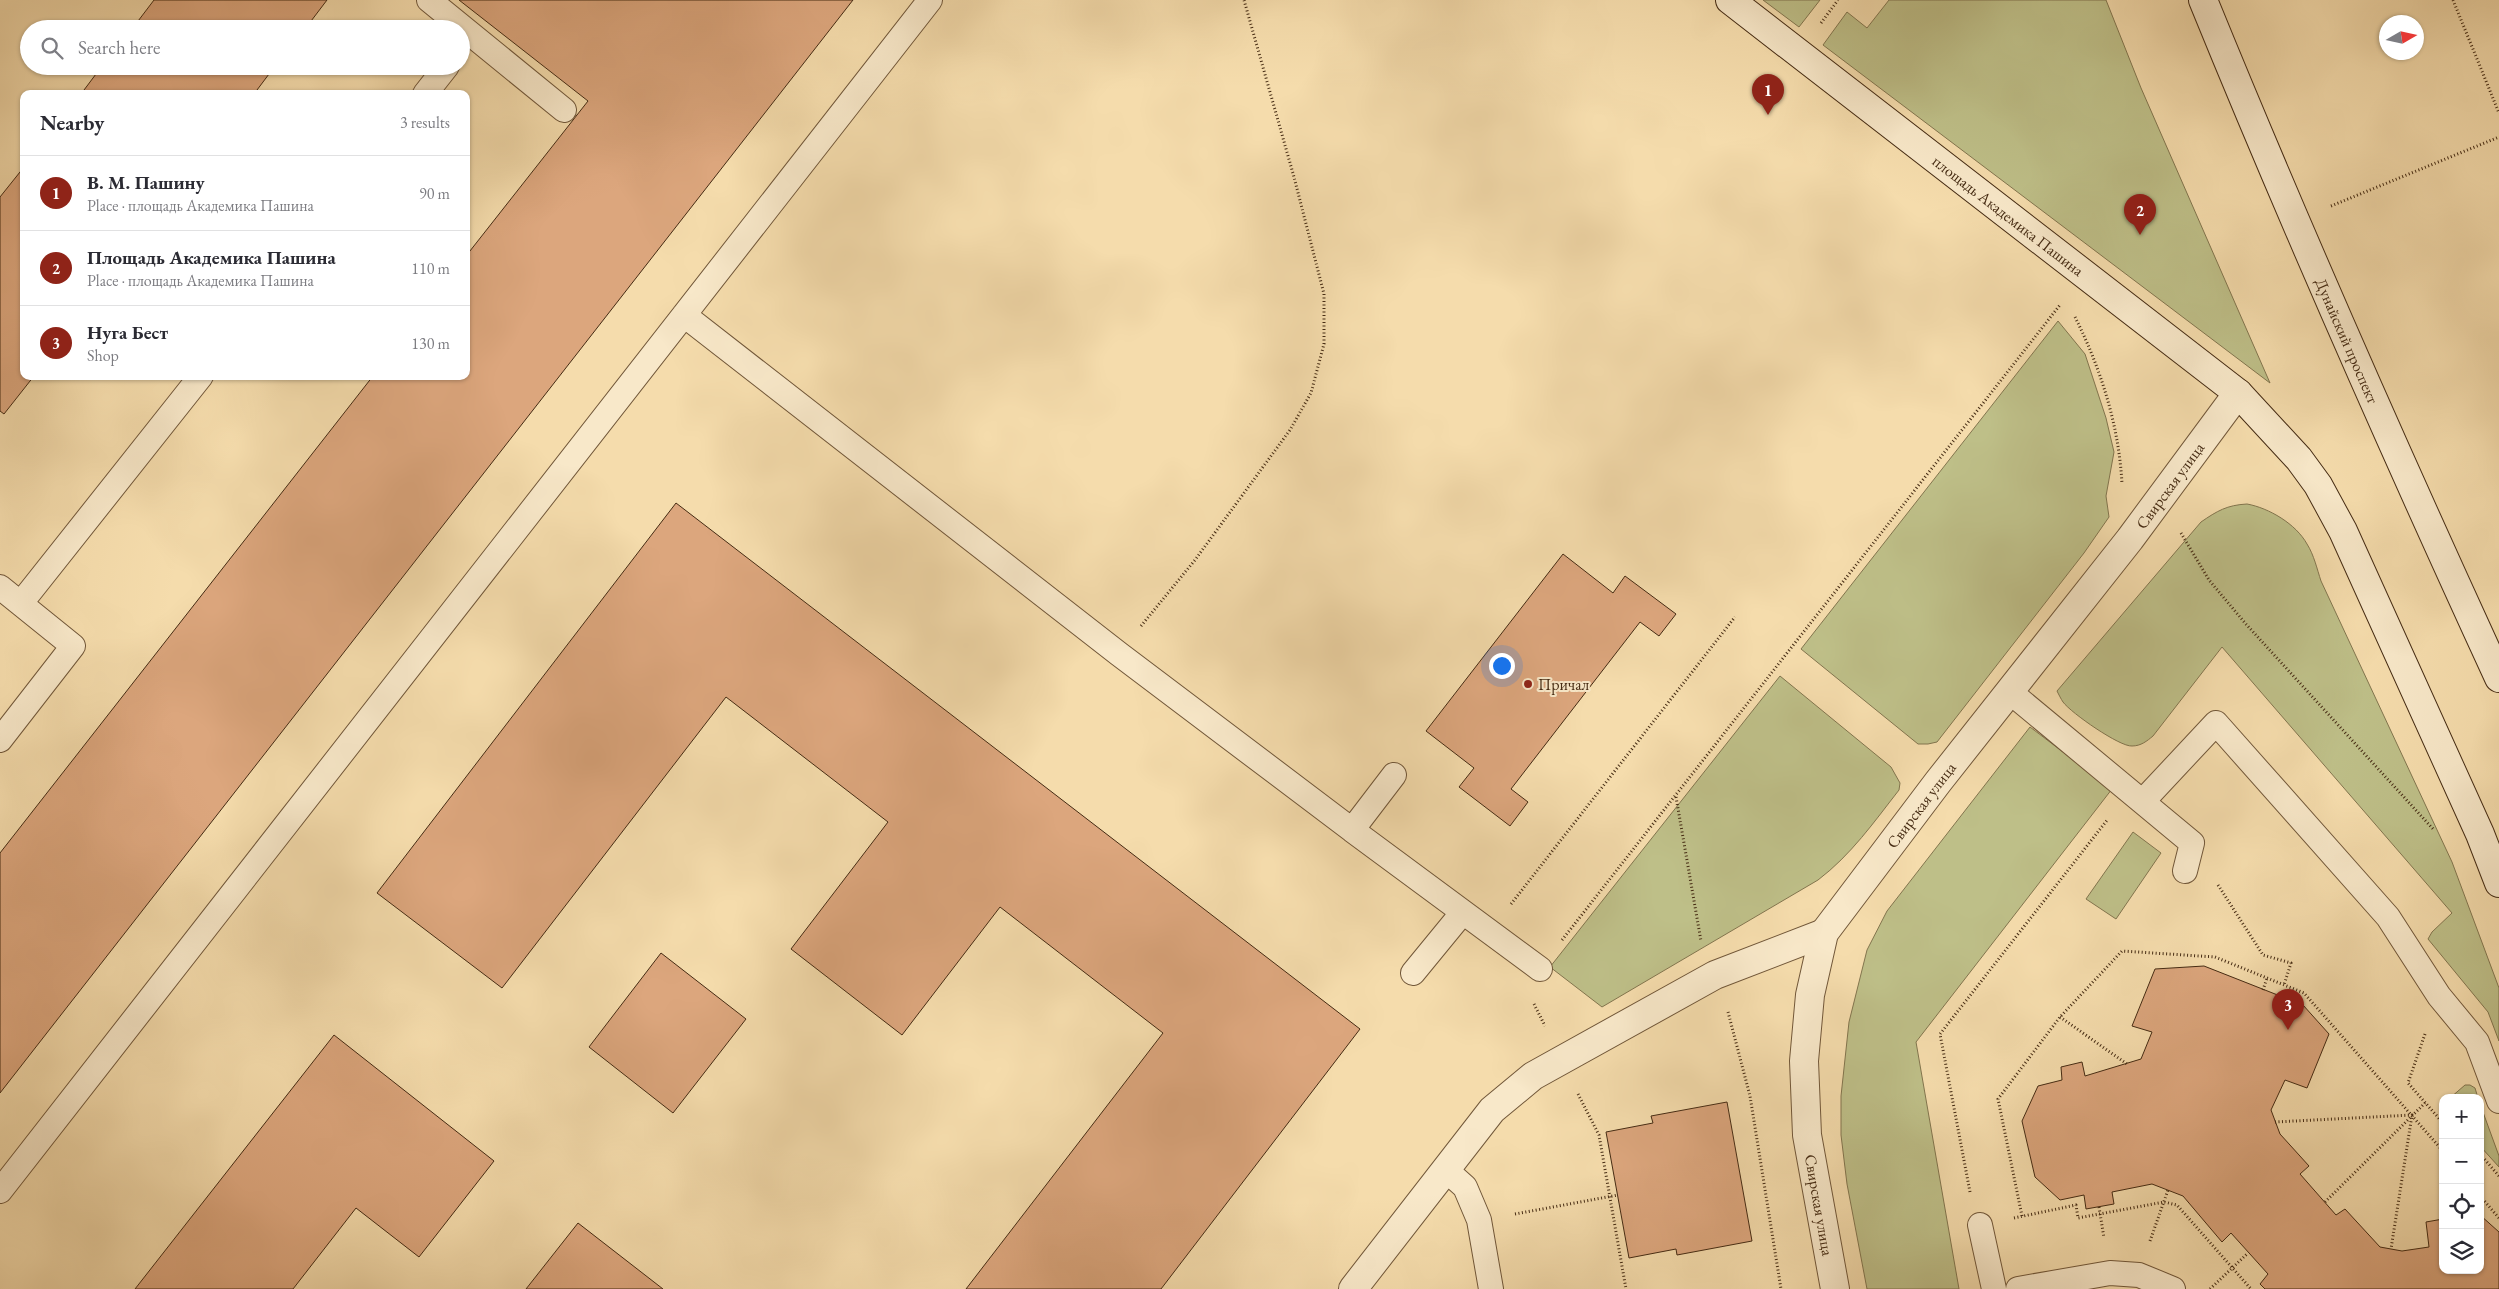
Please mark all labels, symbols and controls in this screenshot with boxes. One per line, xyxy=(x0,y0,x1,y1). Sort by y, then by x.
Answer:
north arrow xyxy=(2379,15,2424,60)
search box xyxy=(20,20,470,75)
icon: search xyxy=(38,34,66,62)
text: Search here xyxy=(78,35,160,60)
pin: 1 xyxy=(1752,74,1784,115)
text: Nearby xyxy=(40,109,104,136)
text: 3 results xyxy=(400,112,450,133)
street label: площадь Академика Пашина xyxy=(1928,150,2089,281)
text: В. М. Пашину xyxy=(87,170,205,195)
text: 1 xyxy=(52,183,60,204)
text: 90 m xyxy=(419,183,450,204)
pin: 2 xyxy=(2124,194,2156,235)
text: Place · площадь Академика Пашина xyxy=(87,195,314,216)
text: Площадь Академика Пашина xyxy=(87,245,336,270)
text: 2 xyxy=(52,258,60,279)
text: 110 m xyxy=(411,258,450,279)
text: Place · площадь Академика Пашина xyxy=(87,270,314,291)
street label: Дунайский проспект xyxy=(2311,275,2384,407)
text: Нуга Бест xyxy=(87,320,168,345)
text: 3 xyxy=(52,333,60,354)
text: 130 m xyxy=(411,333,450,354)
text: Shop xyxy=(87,345,119,366)
street label: Свирская улица xyxy=(2131,437,2209,533)
your location xyxy=(1489,653,1515,679)
place label: Причал xyxy=(1538,674,1590,695)
marker: Причал xyxy=(1522,678,1534,690)
street label: Свирская улица xyxy=(1881,757,1961,852)
pin: 3 xyxy=(2272,989,2304,1030)
map controls xyxy=(2439,1094,2484,1274)
button: + xyxy=(2439,1094,2484,1139)
button: − xyxy=(2439,1139,2484,1184)
street label: Свирская улица xyxy=(1800,1153,1838,1258)
button: locate xyxy=(2439,1184,2484,1229)
button: layers xyxy=(2439,1229,2484,1274)

